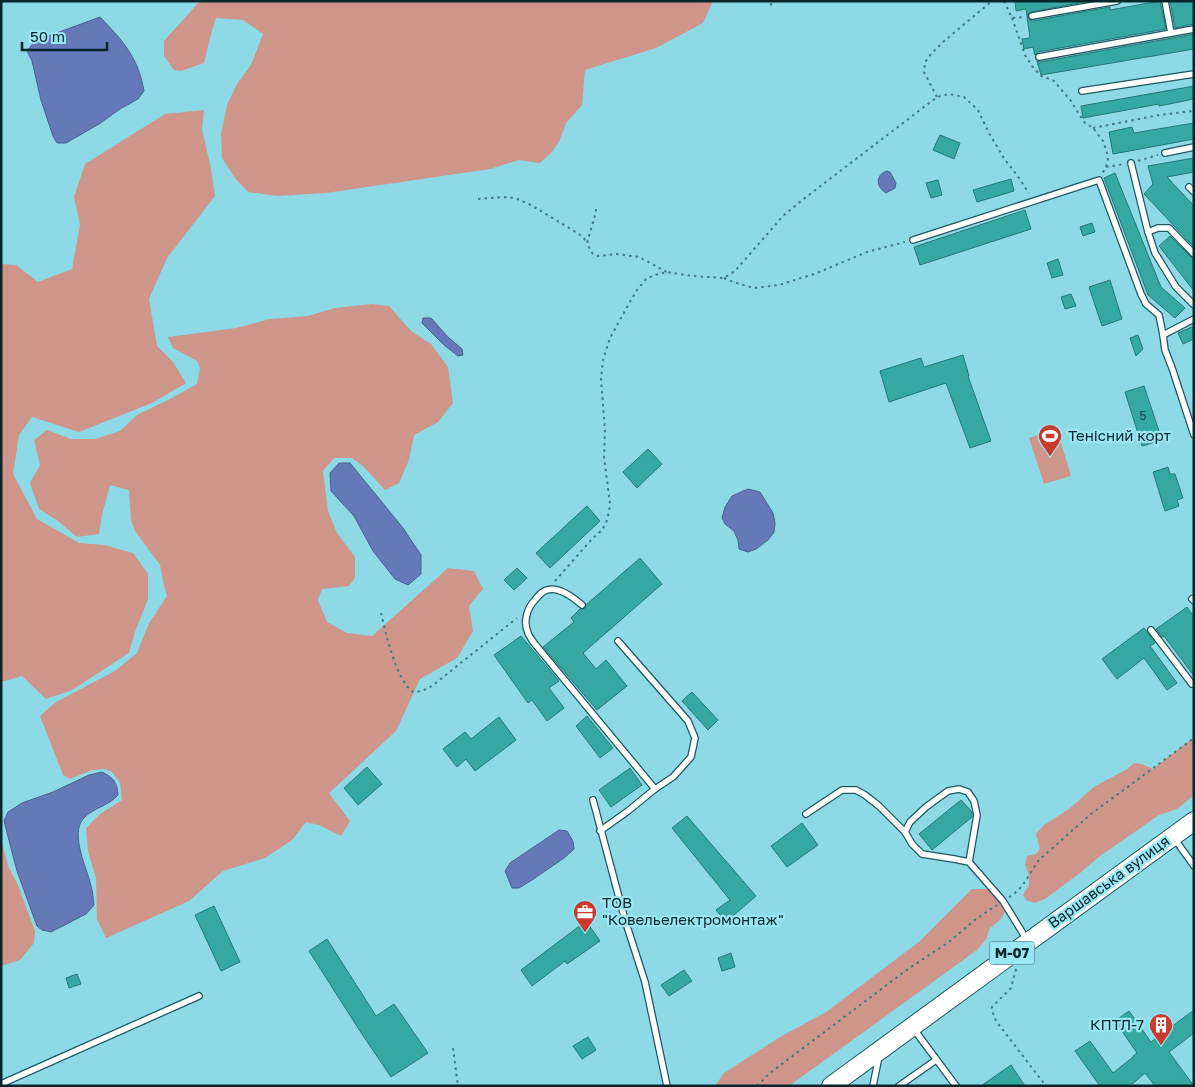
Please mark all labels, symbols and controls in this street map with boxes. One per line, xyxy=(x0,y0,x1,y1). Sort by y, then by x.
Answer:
scale bar xyxy=(22,20,108,52)
text: 50 m xyxy=(30,27,65,45)
house number: 5 xyxy=(1140,408,1147,423)
sports icon: Тенісний корт xyxy=(1037,423,1063,457)
place label: Тенісний корт xyxy=(1068,426,1172,444)
street label: Варшавська вулиця xyxy=(1044,831,1173,931)
place label: ТОВ "Ковельелектромонтаж" xyxy=(602,893,784,928)
office icon: ТОВ "Ковельелектромонтаж" xyxy=(572,899,598,933)
road number: М-07 xyxy=(990,941,1034,964)
building icon: КПТЛ-7 xyxy=(1148,1012,1174,1046)
place label: КПТЛ-7 xyxy=(1090,1015,1144,1033)

